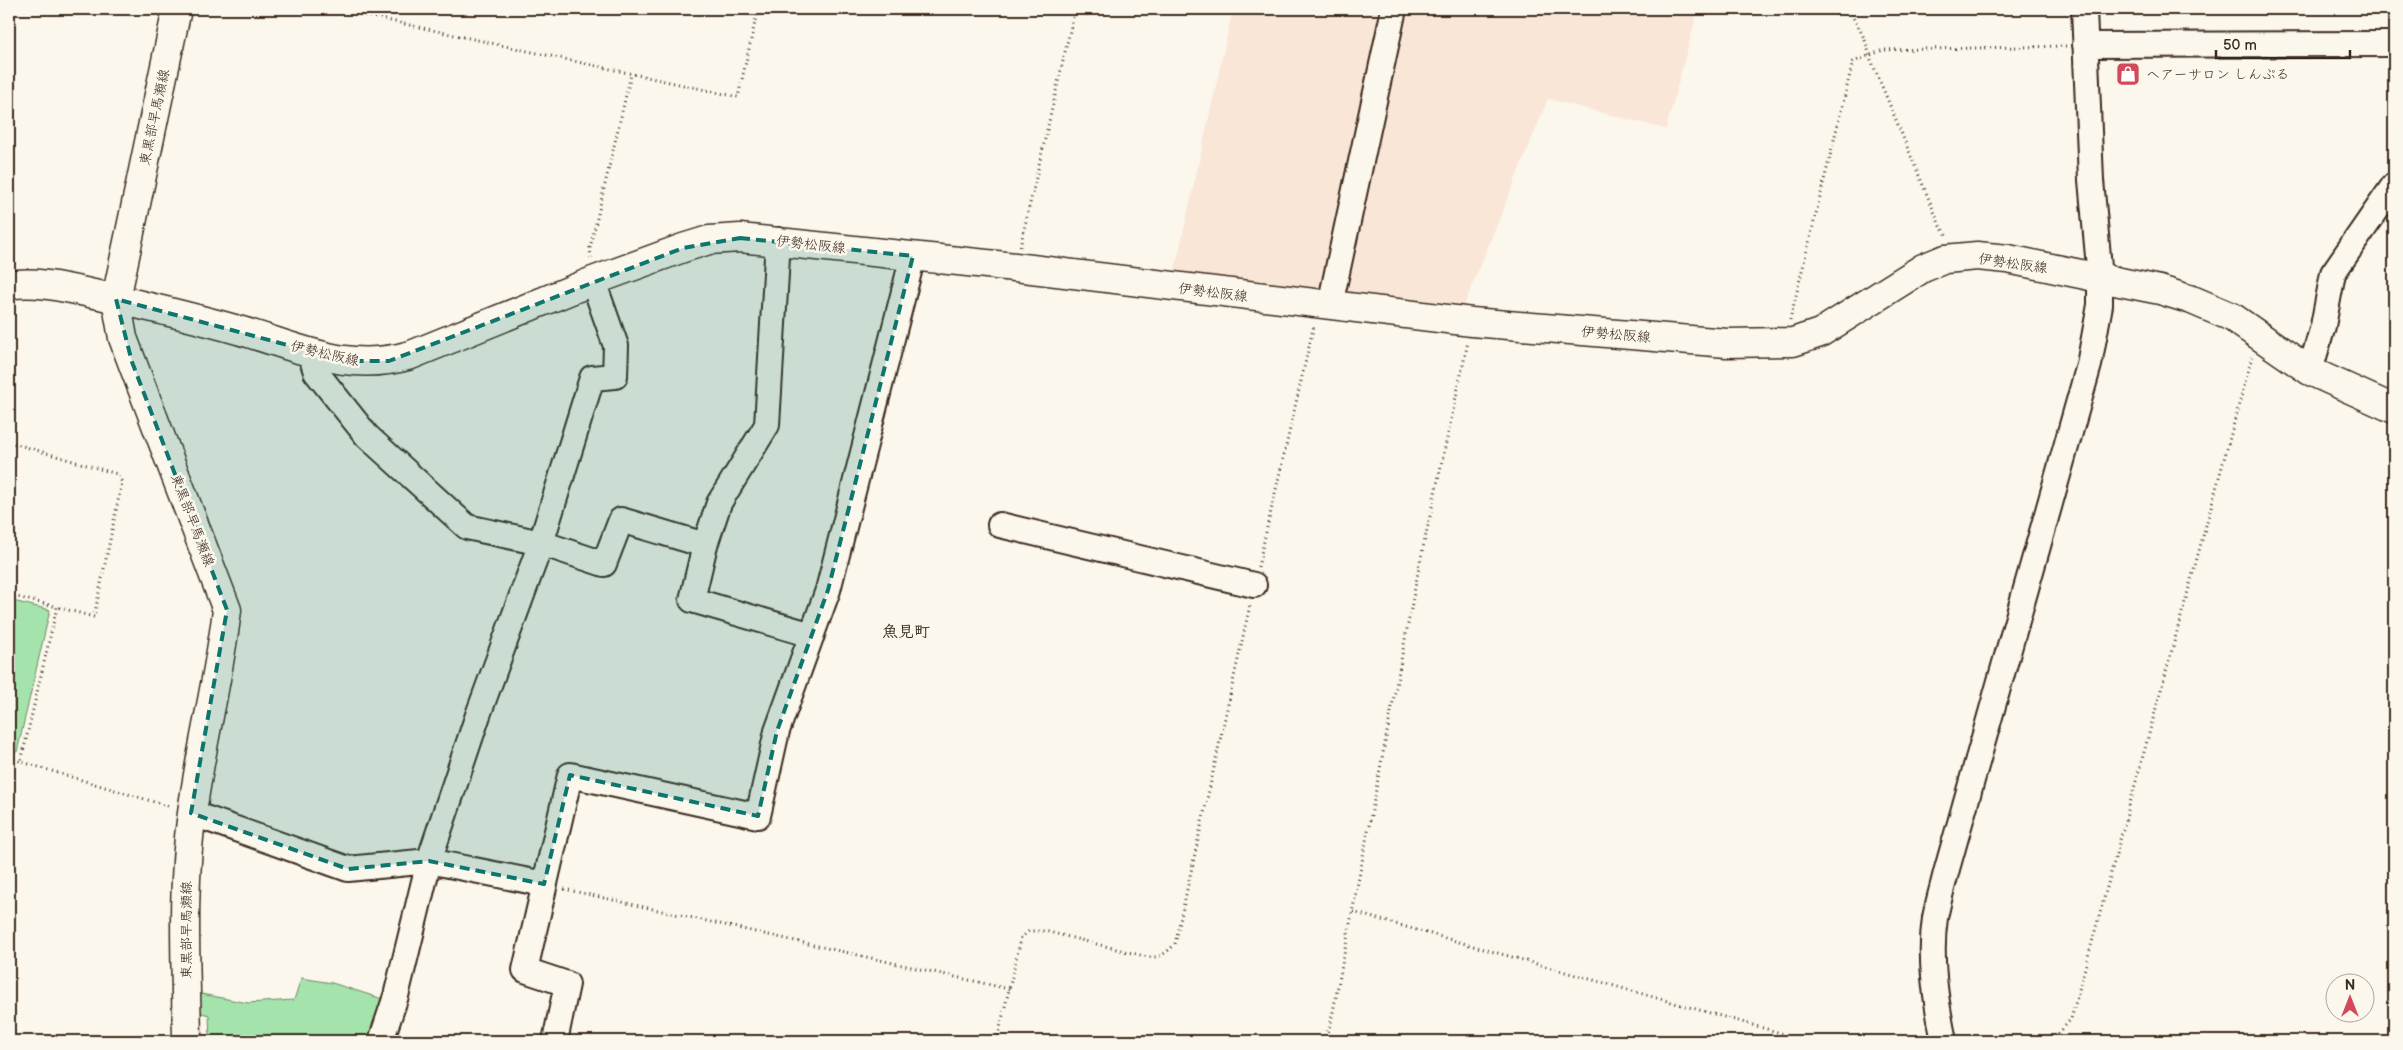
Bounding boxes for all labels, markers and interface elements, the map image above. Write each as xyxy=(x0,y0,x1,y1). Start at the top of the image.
scale bar xyxy=(2216,28,2349,60)
text: 50 m xyxy=(2223,36,2257,55)
shop icon: ヘアーサロン しんぷる xyxy=(2115,61,2141,87)
place label: ヘアーサロン しんぷる xyxy=(2146,66,2290,83)
street label: 東黒部早馬瀬線 xyxy=(136,67,173,167)
street label: 伊勢松阪線 xyxy=(775,232,847,257)
street label: 伊勢松阪線 xyxy=(1977,250,2049,277)
street label: 伊勢松阪線 xyxy=(1177,280,1249,305)
street label: 伊勢松阪線 xyxy=(1580,323,1652,346)
street label: 伊勢松阪線 xyxy=(289,337,361,370)
street label: 東黒部早馬瀬線 xyxy=(167,471,218,569)
district label: 魚見町 xyxy=(882,623,930,642)
street label: 東黒部早馬瀬線 xyxy=(178,881,195,979)
north arrow xyxy=(2326,972,2376,1022)
text: N xyxy=(2345,977,2355,994)

